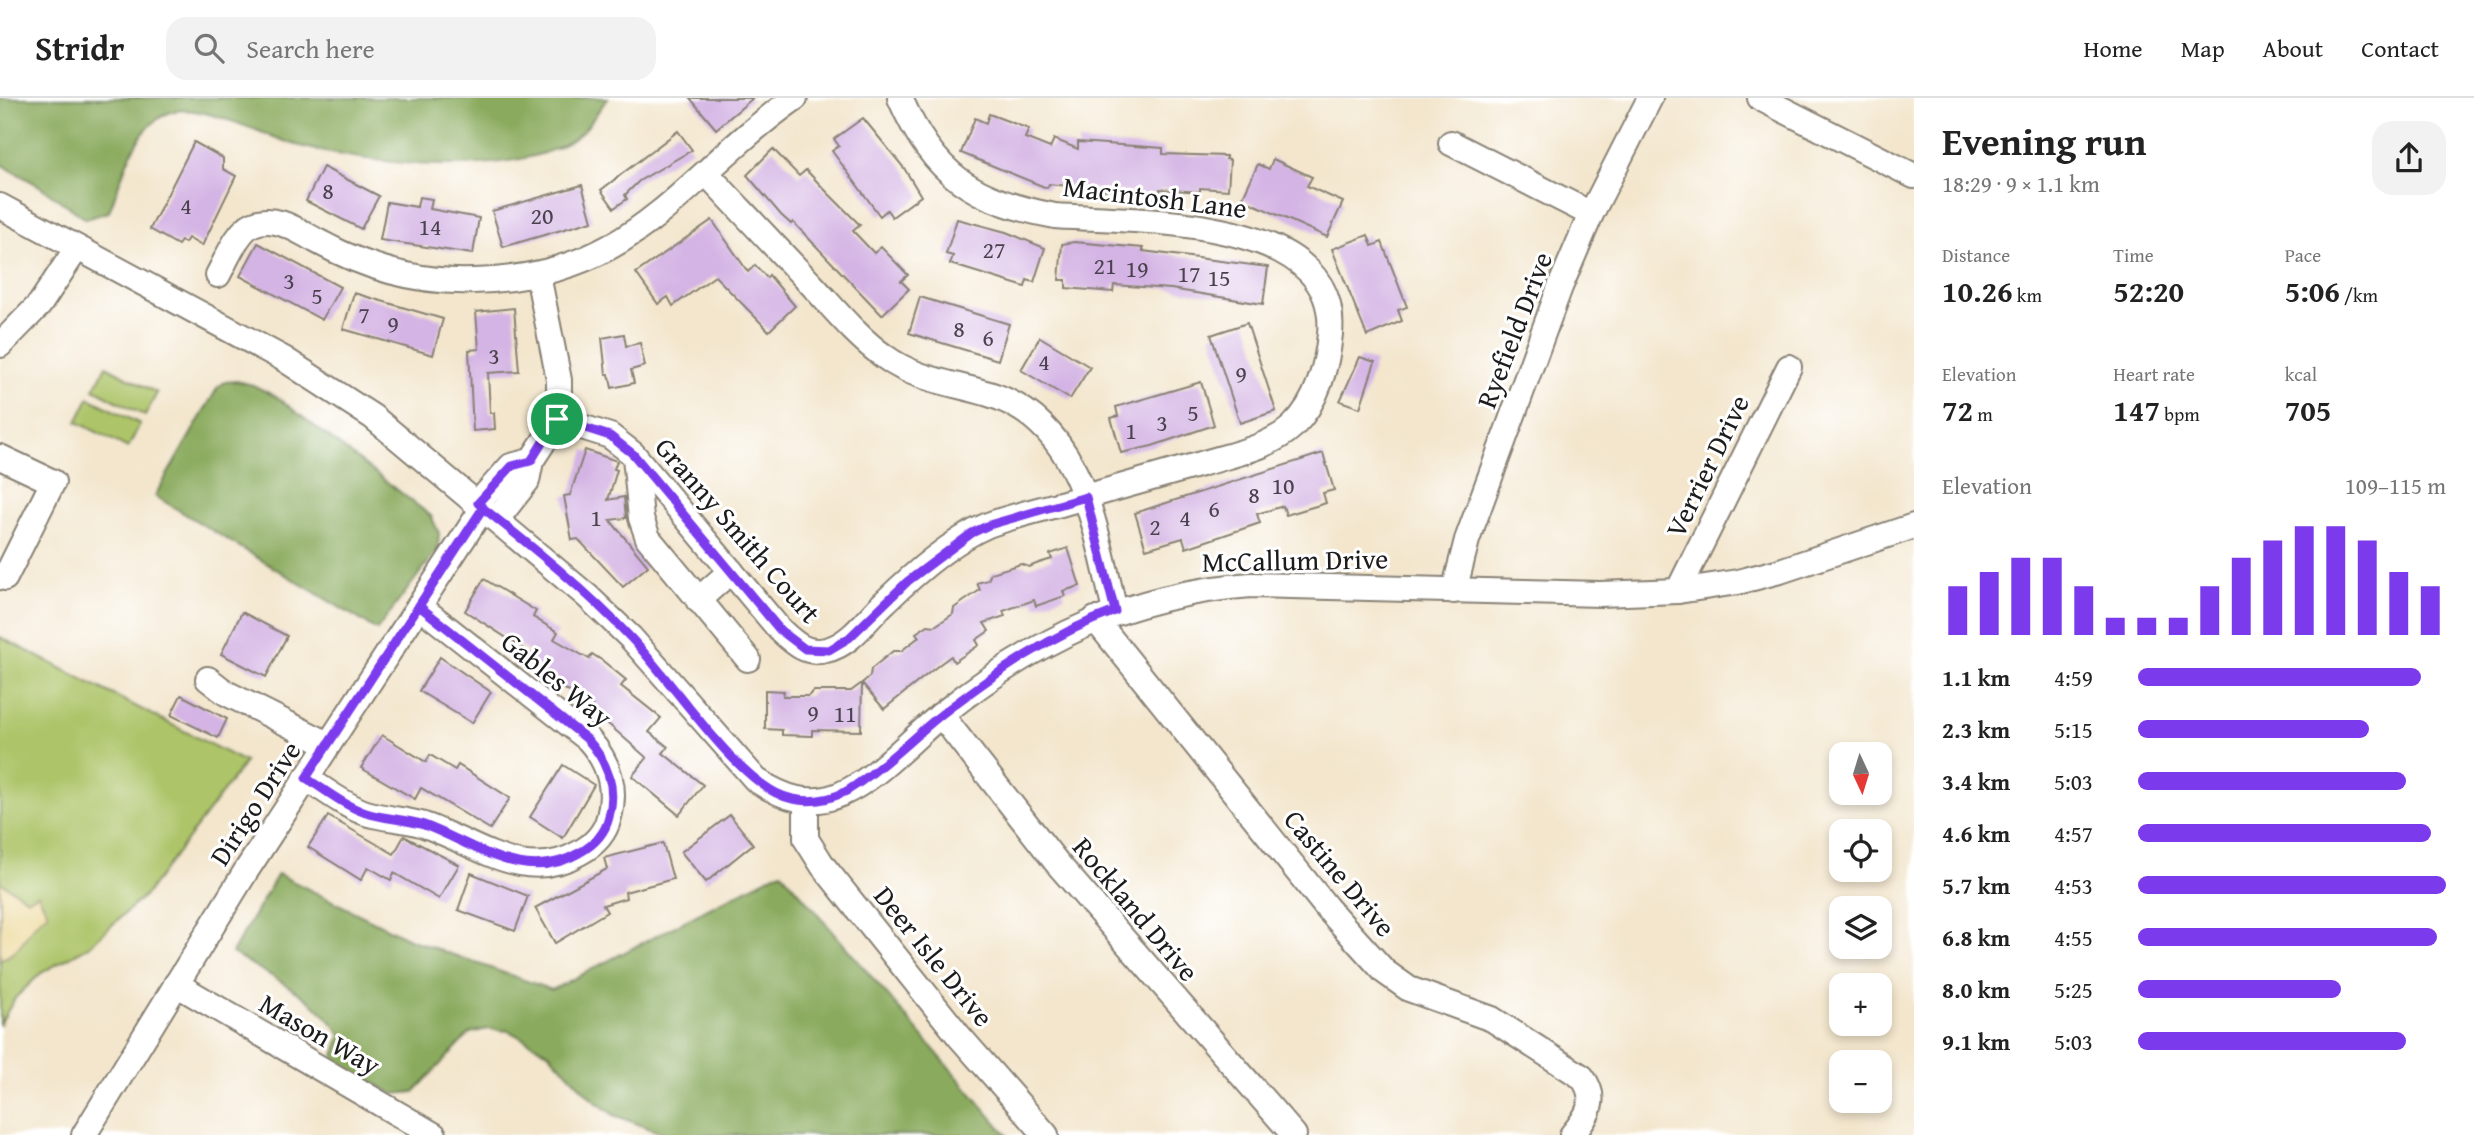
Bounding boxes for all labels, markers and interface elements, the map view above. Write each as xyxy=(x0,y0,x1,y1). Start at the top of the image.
search box xyxy=(166,17,656,80)
text: Stridr xyxy=(35,24,124,72)
icon: search xyxy=(190,29,228,67)
text: Search here xyxy=(246,29,375,68)
text: Home xyxy=(2084,31,2143,66)
text: Map xyxy=(2181,31,2225,66)
text: About xyxy=(2263,31,2323,66)
text: Contact xyxy=(2361,31,2439,66)
text: Evening run xyxy=(1942,113,2146,169)
button: share xyxy=(2372,121,2446,195)
street label: Macintosh Lane xyxy=(1061,165,1249,228)
text: 18:29 · 9 × 1.1 km xyxy=(1942,167,2100,200)
house number: 8 xyxy=(322,173,334,208)
house number: 4 xyxy=(180,188,192,223)
house number: 20 xyxy=(530,198,554,233)
house number: 14 xyxy=(418,209,442,244)
house number: 27 xyxy=(982,232,1006,267)
text: Distance xyxy=(1942,241,2010,269)
text: Time xyxy=(2113,241,2154,269)
text: Pace xyxy=(2285,241,2321,269)
street label: Ryefield Drive xyxy=(1465,246,1562,414)
house number: 21 xyxy=(1093,248,1117,283)
house number: 19 xyxy=(1125,251,1149,286)
house number: 17 xyxy=(1177,256,1201,291)
house number: 15 xyxy=(1207,260,1231,295)
house number: 3 xyxy=(283,263,295,298)
text: 10.26 xyxy=(1942,269,2013,313)
text: 52:20 xyxy=(2113,269,2184,313)
text: 5:06 xyxy=(2285,269,2340,313)
house number: 5 xyxy=(311,278,323,313)
text: km xyxy=(2013,281,2042,309)
text: /km xyxy=(2340,281,2378,309)
house number: 7 xyxy=(358,297,370,332)
house number: 9 xyxy=(387,306,399,341)
house number: 8 xyxy=(953,311,965,346)
house number: 6 xyxy=(982,320,994,355)
house number: 3 xyxy=(488,338,500,373)
house number: 4 xyxy=(1038,344,1050,379)
house number: 9 xyxy=(1235,356,1247,391)
text: Elevation xyxy=(1942,360,2016,388)
text: Heart rate xyxy=(2113,360,2195,388)
text: kcal xyxy=(2285,360,2317,388)
street label: Verrier Drive xyxy=(1654,387,1759,544)
text: 72 xyxy=(1942,388,1973,432)
text: 147 xyxy=(2113,388,2160,432)
text: 705 xyxy=(2285,388,2331,432)
pin xyxy=(527,389,587,449)
house number: 5 xyxy=(1187,395,1199,430)
icon: arrive xyxy=(538,400,576,438)
text: m xyxy=(1973,400,1993,428)
text: bpm xyxy=(2160,400,2200,428)
house number: 3 xyxy=(1156,405,1168,440)
house number: 1 xyxy=(1125,413,1137,448)
street label: Granny Smith Court xyxy=(646,428,831,632)
house number: 10 xyxy=(1271,468,1295,503)
text: Elevation xyxy=(1942,469,2032,502)
text: 109–115 m xyxy=(2345,469,2446,502)
house number: 8 xyxy=(1248,477,1260,512)
house number: 6 xyxy=(1208,491,1220,526)
house number: 1 xyxy=(590,500,602,535)
house number: 4 xyxy=(1179,500,1191,535)
house number: 2 xyxy=(1149,509,1161,544)
street label: McCallum Drive xyxy=(1201,537,1389,582)
street label: Gables Way xyxy=(493,621,622,736)
text: 1.1 km xyxy=(1942,661,2010,694)
text: 4:59 xyxy=(2054,661,2093,694)
house number: 9 xyxy=(807,695,819,730)
house number: 11 xyxy=(833,696,857,731)
text: 2.3 km xyxy=(1942,713,2010,746)
text: 5:15 xyxy=(2054,713,2093,746)
street label: Dirigo Drive xyxy=(199,732,310,873)
north arrow xyxy=(1829,742,1892,805)
map controls xyxy=(1829,742,1892,1113)
text: 3.4 km xyxy=(1942,765,2010,798)
text: 5:03 xyxy=(2054,765,2093,798)
street label: Castine Drive xyxy=(1275,800,1406,945)
text: 4.6 km xyxy=(1942,817,2010,850)
text: 4:57 xyxy=(2054,817,2093,850)
button: locate xyxy=(1829,819,1892,882)
street label: Rockland Drive xyxy=(1064,828,1209,990)
text: 5.7 km xyxy=(1942,869,2010,902)
text: 4:53 xyxy=(2054,869,2093,902)
street label: Deer Isle Drive xyxy=(865,876,1004,1035)
button: layers xyxy=(1829,896,1892,959)
text: 6.8 km xyxy=(1942,921,2010,954)
text: 4:55 xyxy=(2054,921,2093,954)
button: + xyxy=(1829,973,1892,1036)
text: 8.0 km xyxy=(1942,973,2010,1006)
text: 5:25 xyxy=(2054,973,2093,1006)
street label: Mason Way xyxy=(252,982,388,1085)
text: 9.1 km xyxy=(1942,1025,2010,1058)
text: 5:03 xyxy=(2054,1025,2093,1058)
button: − xyxy=(1829,1050,1892,1113)

